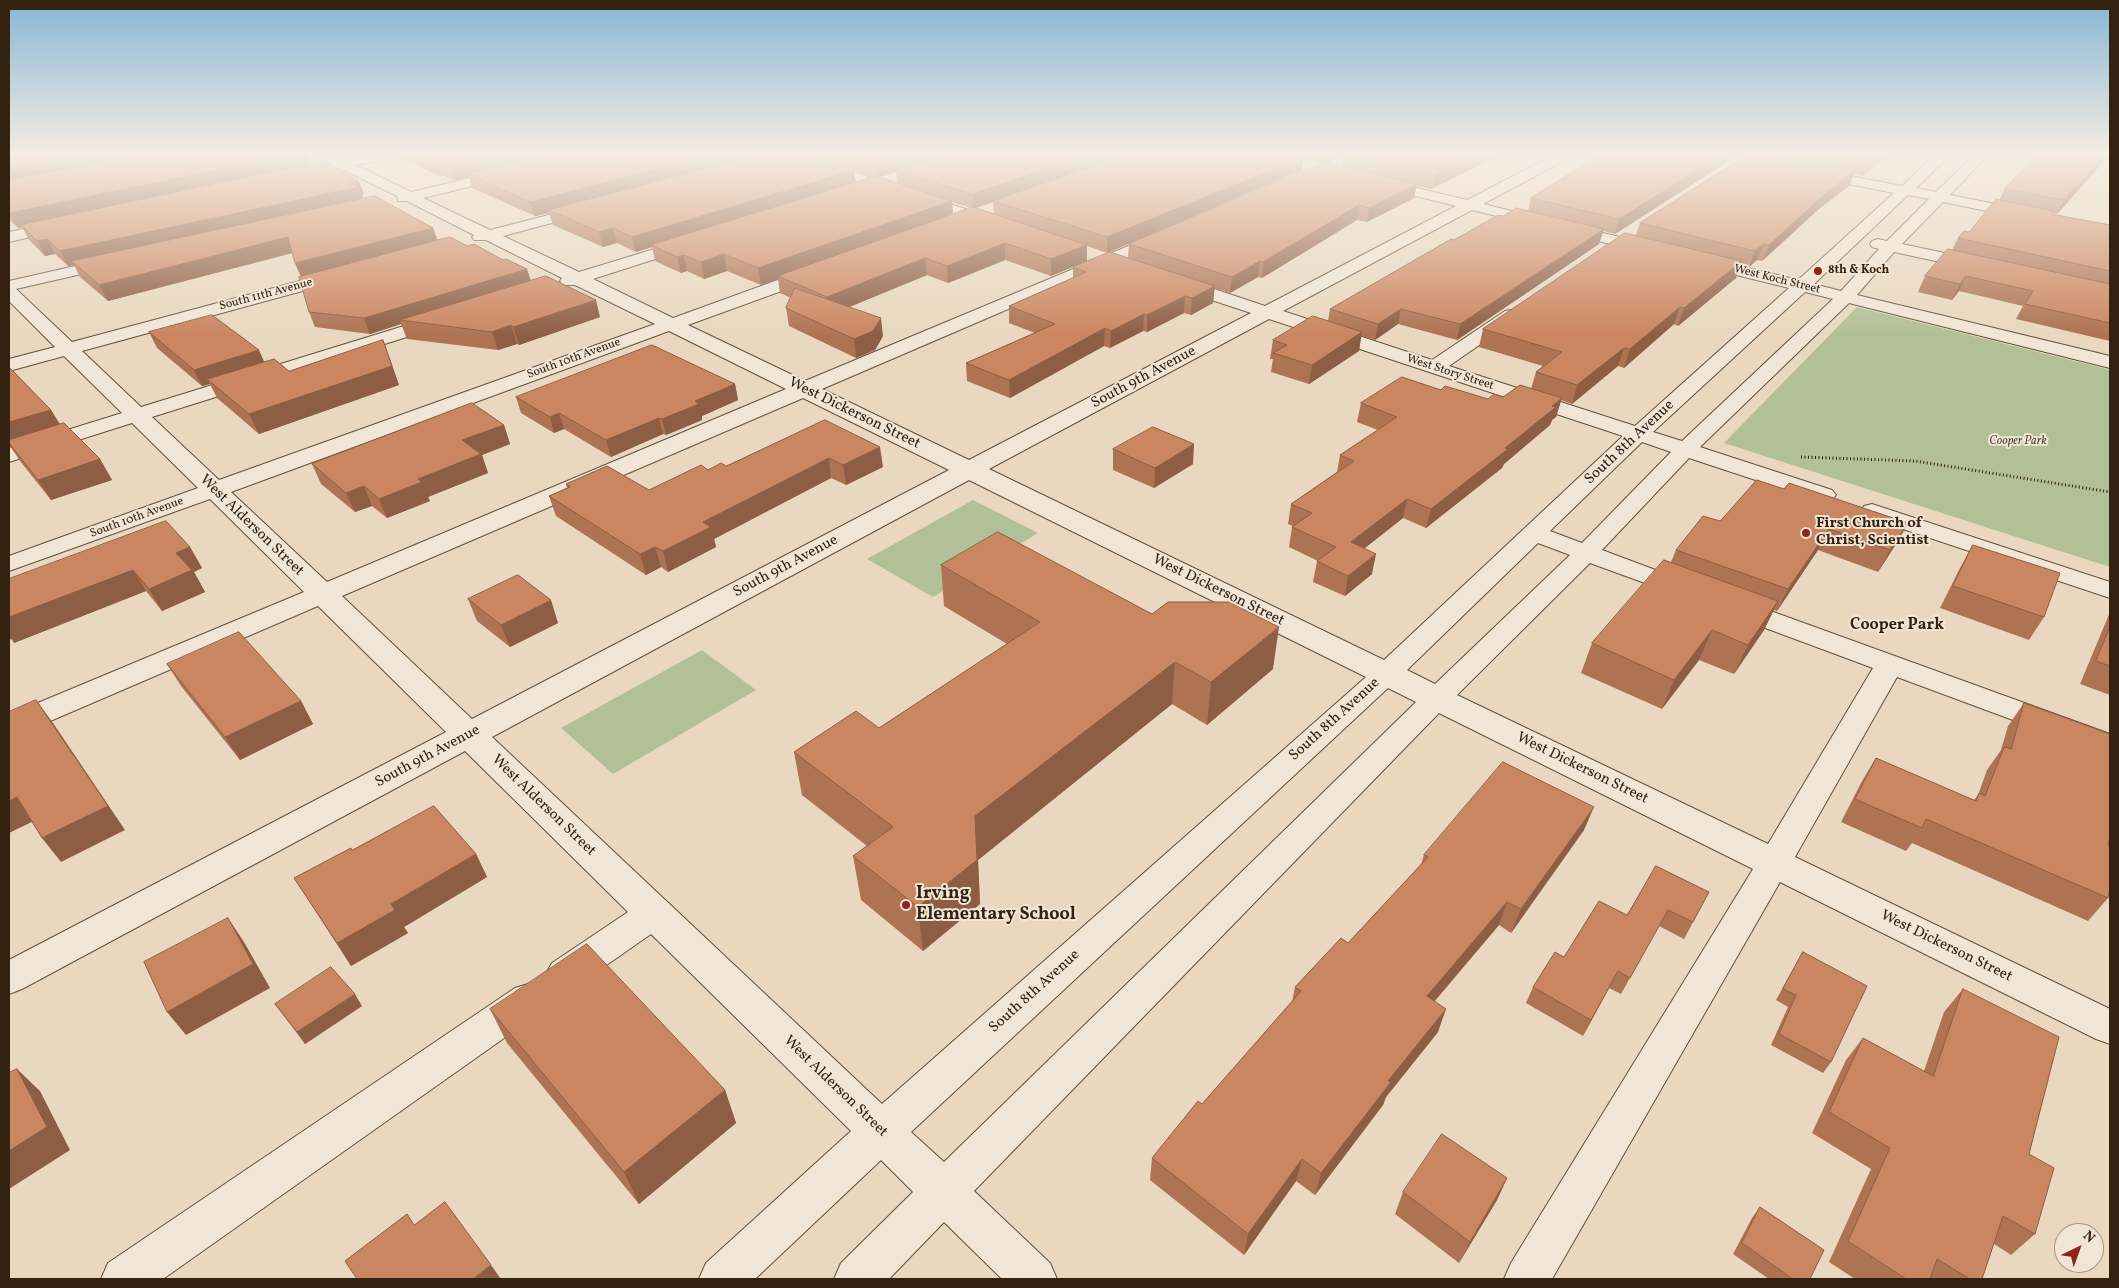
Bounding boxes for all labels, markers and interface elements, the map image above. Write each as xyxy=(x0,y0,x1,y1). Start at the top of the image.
street label: West Koch Street xyxy=(1732,262,1822,298)
place label: 8th & Koch xyxy=(1828,264,1889,278)
marker: 8th & Koch xyxy=(1812,265,1824,277)
street label: South 11th Avenue xyxy=(218,276,314,314)
street label: South 10th Avenue xyxy=(525,335,623,383)
street label: South 9th Avenue xyxy=(1089,343,1199,413)
street label: West Story Street xyxy=(1405,352,1495,394)
street label: West Dickerson Street xyxy=(785,374,923,454)
street label: South 8th Avenue xyxy=(1582,397,1678,489)
park label: Cooper Park xyxy=(1989,435,2047,449)
street label: West Alderson Street xyxy=(195,472,307,580)
street label: South 10th Avenue xyxy=(88,494,186,542)
place label: First Church of Christ, Scientist xyxy=(1816,515,1929,550)
marker: First Church of Christ, Scientist xyxy=(1800,527,1812,539)
street label: South 9th Avenue xyxy=(731,532,841,602)
street label: West Dickerson Street xyxy=(1149,551,1287,631)
district label: Cooper Park xyxy=(1850,616,1944,636)
street label: South 8th Avenue xyxy=(1286,675,1384,765)
street label: South 9th Avenue xyxy=(373,722,483,792)
street label: West Dickerson Street xyxy=(1513,729,1651,809)
street label: West Alderson Street xyxy=(487,752,599,860)
place label: Irving Elementary School xyxy=(916,884,1076,926)
marker: Irving Elementary School xyxy=(900,899,912,911)
street label: West Dickerson Street xyxy=(1877,907,2015,987)
street label: South 8th Avenue xyxy=(986,947,1084,1037)
street label: West Alderson Street xyxy=(779,1033,891,1141)
north arrow xyxy=(2054,1223,2104,1273)
text: N xyxy=(2079,1227,2099,1248)

